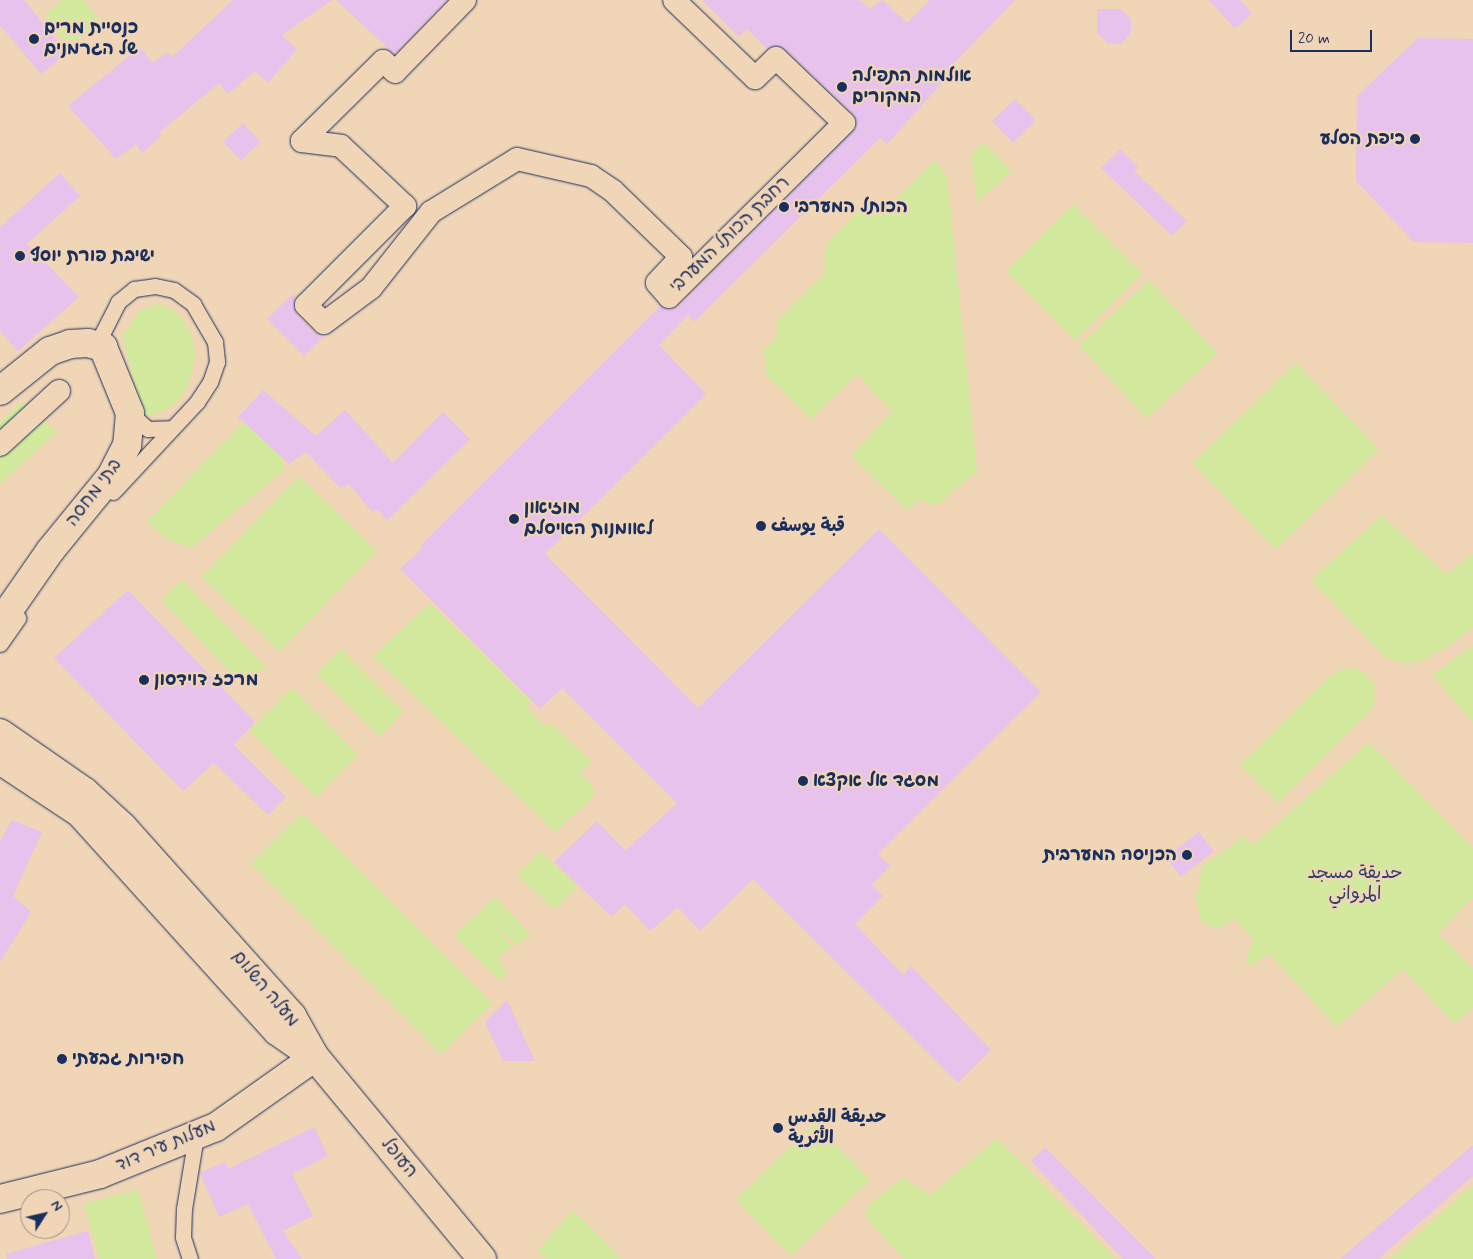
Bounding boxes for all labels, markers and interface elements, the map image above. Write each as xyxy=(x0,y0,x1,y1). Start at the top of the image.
place label: כנסיית מרים של הגרמנים xyxy=(44,18,138,60)
scale bar xyxy=(1293,20,1376,52)
text: 20 m xyxy=(1298,29,1330,49)
marker: כנסיית מרים של הגרמנים xyxy=(28,33,40,45)
place label: אולמות התפילה המקורים xyxy=(852,66,972,108)
marker: אולמות התפילה המקורים xyxy=(836,81,848,93)
place label: כיפת הסלע xyxy=(1320,128,1405,150)
marker: כיפת הסלע xyxy=(1409,133,1421,145)
street label: רחבת הכותל המערבי xyxy=(666,172,794,298)
place label: הכותל המערבי xyxy=(794,196,908,218)
marker: הכותל המערבי xyxy=(778,201,790,213)
place label: ישיבת פורת יוסף xyxy=(30,245,155,267)
marker: ישיבת פורת יוסף xyxy=(14,250,26,262)
street label: בתי מחסה xyxy=(62,455,126,531)
place label: מוזיאון לאומנות האיסלם xyxy=(524,498,653,540)
marker: מוזיאון לאומנות האיסלם xyxy=(508,513,520,525)
place label: قبة يوسف xyxy=(771,515,845,537)
marker: قبة يوسف xyxy=(755,520,767,532)
place label: מרכז דוידסון xyxy=(154,669,258,691)
marker: מרכז דוידסון xyxy=(138,674,150,686)
place label: מסגד אל אקצא xyxy=(813,770,939,792)
marker: מסגד אל אקצא xyxy=(797,775,809,787)
place label: הכניסה המערבית xyxy=(1043,844,1177,866)
marker: הכניסה המערבית xyxy=(1181,849,1193,861)
park label: حديقة مسجد المرواني xyxy=(1307,863,1403,906)
street label: מעלה השלום xyxy=(227,946,303,1032)
place label: חפירות גבעתי xyxy=(72,1048,184,1070)
marker: חפירות גבעתי xyxy=(56,1053,68,1065)
place label: حديقة القدس الأثرية xyxy=(788,1107,886,1150)
street label: מעלות עיר דוד xyxy=(113,1115,219,1177)
marker: حديقة القدس الأثرية xyxy=(772,1122,784,1134)
street label: העופל xyxy=(376,1134,422,1182)
north arrow xyxy=(20,1189,70,1239)
text: N xyxy=(46,1197,67,1215)

